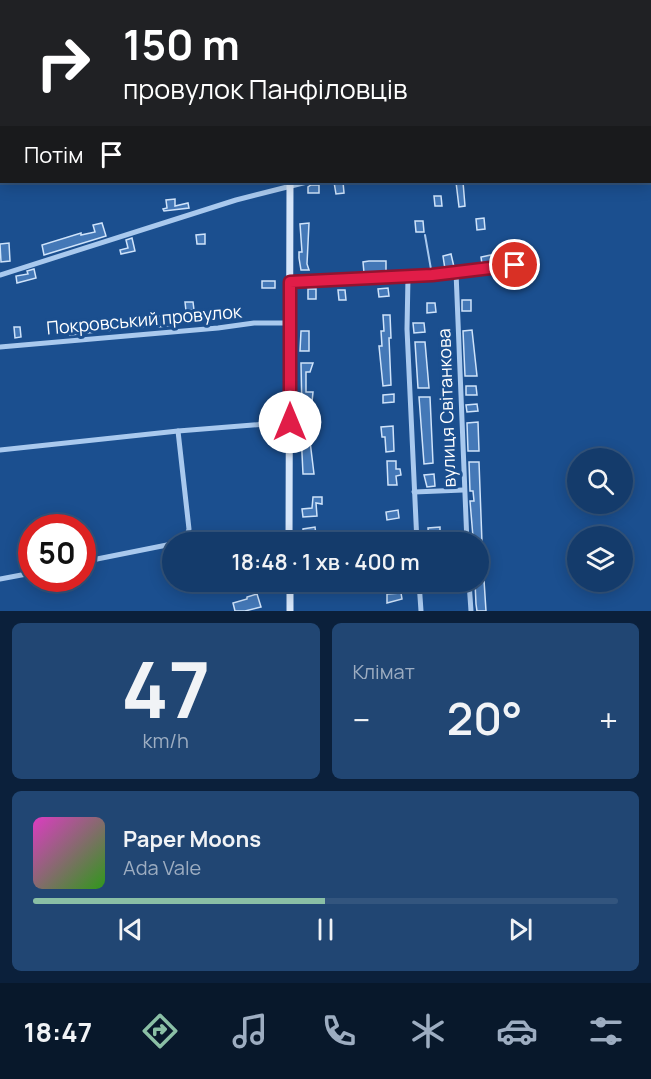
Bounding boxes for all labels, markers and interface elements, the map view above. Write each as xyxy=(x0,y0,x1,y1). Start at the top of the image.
text: 150 m xyxy=(123,15,240,73)
icon: right xyxy=(24,24,102,102)
text: провулок Панфіловців xyxy=(123,70,408,107)
icon: arrive xyxy=(95,138,128,171)
text: Потім xyxy=(24,140,83,170)
pin xyxy=(489,239,540,290)
icon: arrive xyxy=(498,248,531,281)
street label: Покровський провулок xyxy=(45,298,244,339)
street label: вулиця Світанкова xyxy=(431,328,461,488)
position arrow xyxy=(258,390,322,454)
map controls xyxy=(567,448,633,592)
button: search xyxy=(567,448,633,514)
speed limit sign: 50 xyxy=(18,514,96,592)
button: layers xyxy=(567,526,633,592)
text: 18:48 · 1 хв · 400 m xyxy=(231,547,420,577)
text: 47 xyxy=(121,635,210,741)
text: Клімат xyxy=(353,658,415,685)
text: 20° xyxy=(447,687,522,749)
text: − xyxy=(353,697,370,742)
text: + xyxy=(599,697,618,742)
text: km/h xyxy=(142,727,189,754)
text: Paper Moons xyxy=(123,824,261,854)
text: Ada Vale xyxy=(123,854,201,881)
icon: previous xyxy=(114,913,147,946)
icon: pause xyxy=(309,913,342,946)
icon: next xyxy=(504,913,537,946)
icon: directions xyxy=(139,1010,181,1052)
icon: music xyxy=(229,1010,271,1052)
icon: phone xyxy=(318,1010,360,1052)
icon: climate xyxy=(407,1010,449,1052)
icon: car xyxy=(496,1010,538,1052)
icon: filters xyxy=(585,1010,627,1052)
text: 18:47 xyxy=(24,1013,92,1050)

